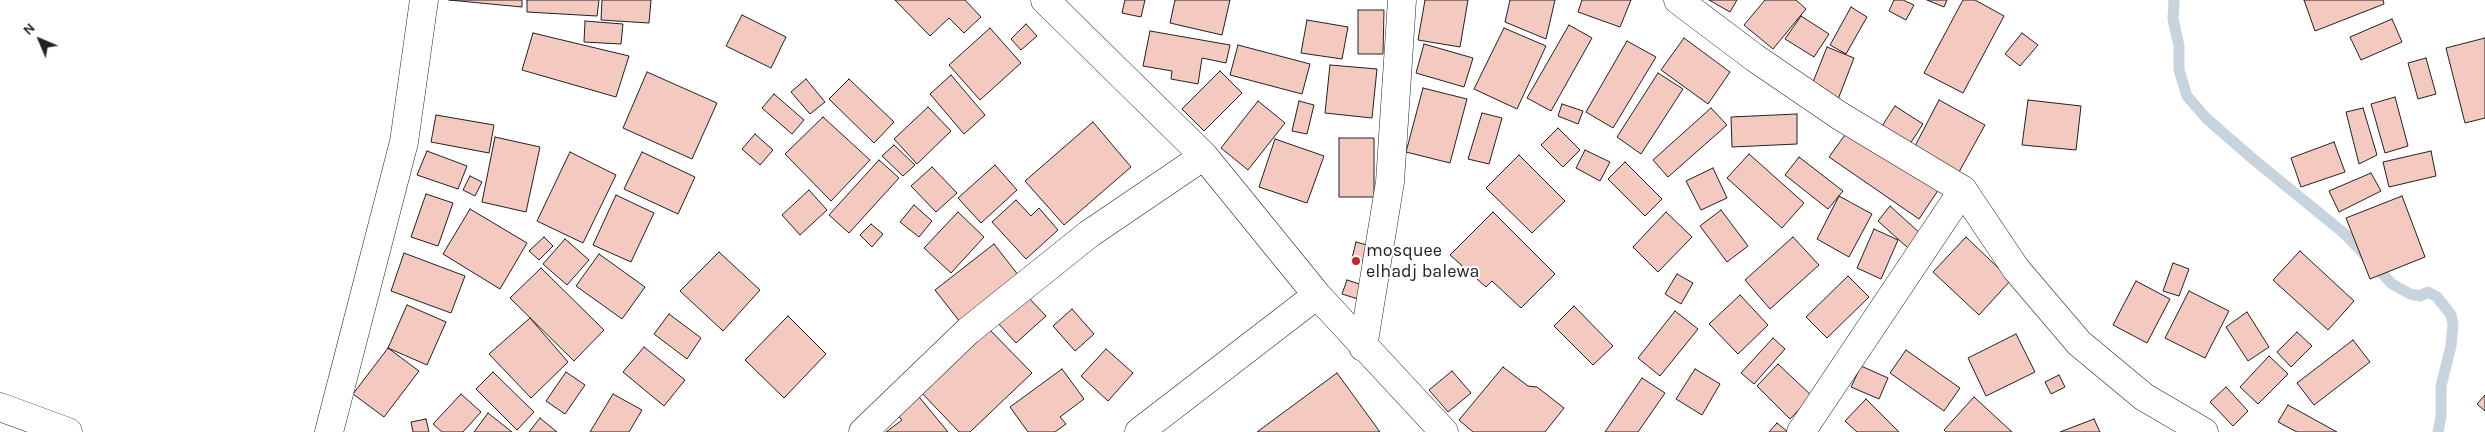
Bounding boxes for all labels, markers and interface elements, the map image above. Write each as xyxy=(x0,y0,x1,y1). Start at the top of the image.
north arrow xyxy=(15,15,65,65)
text: N xyxy=(19,19,39,39)
place label: mosquee elhadj balewa xyxy=(1366,240,1479,282)
marker: mosquee elhadj balewa xyxy=(1350,255,1362,267)

